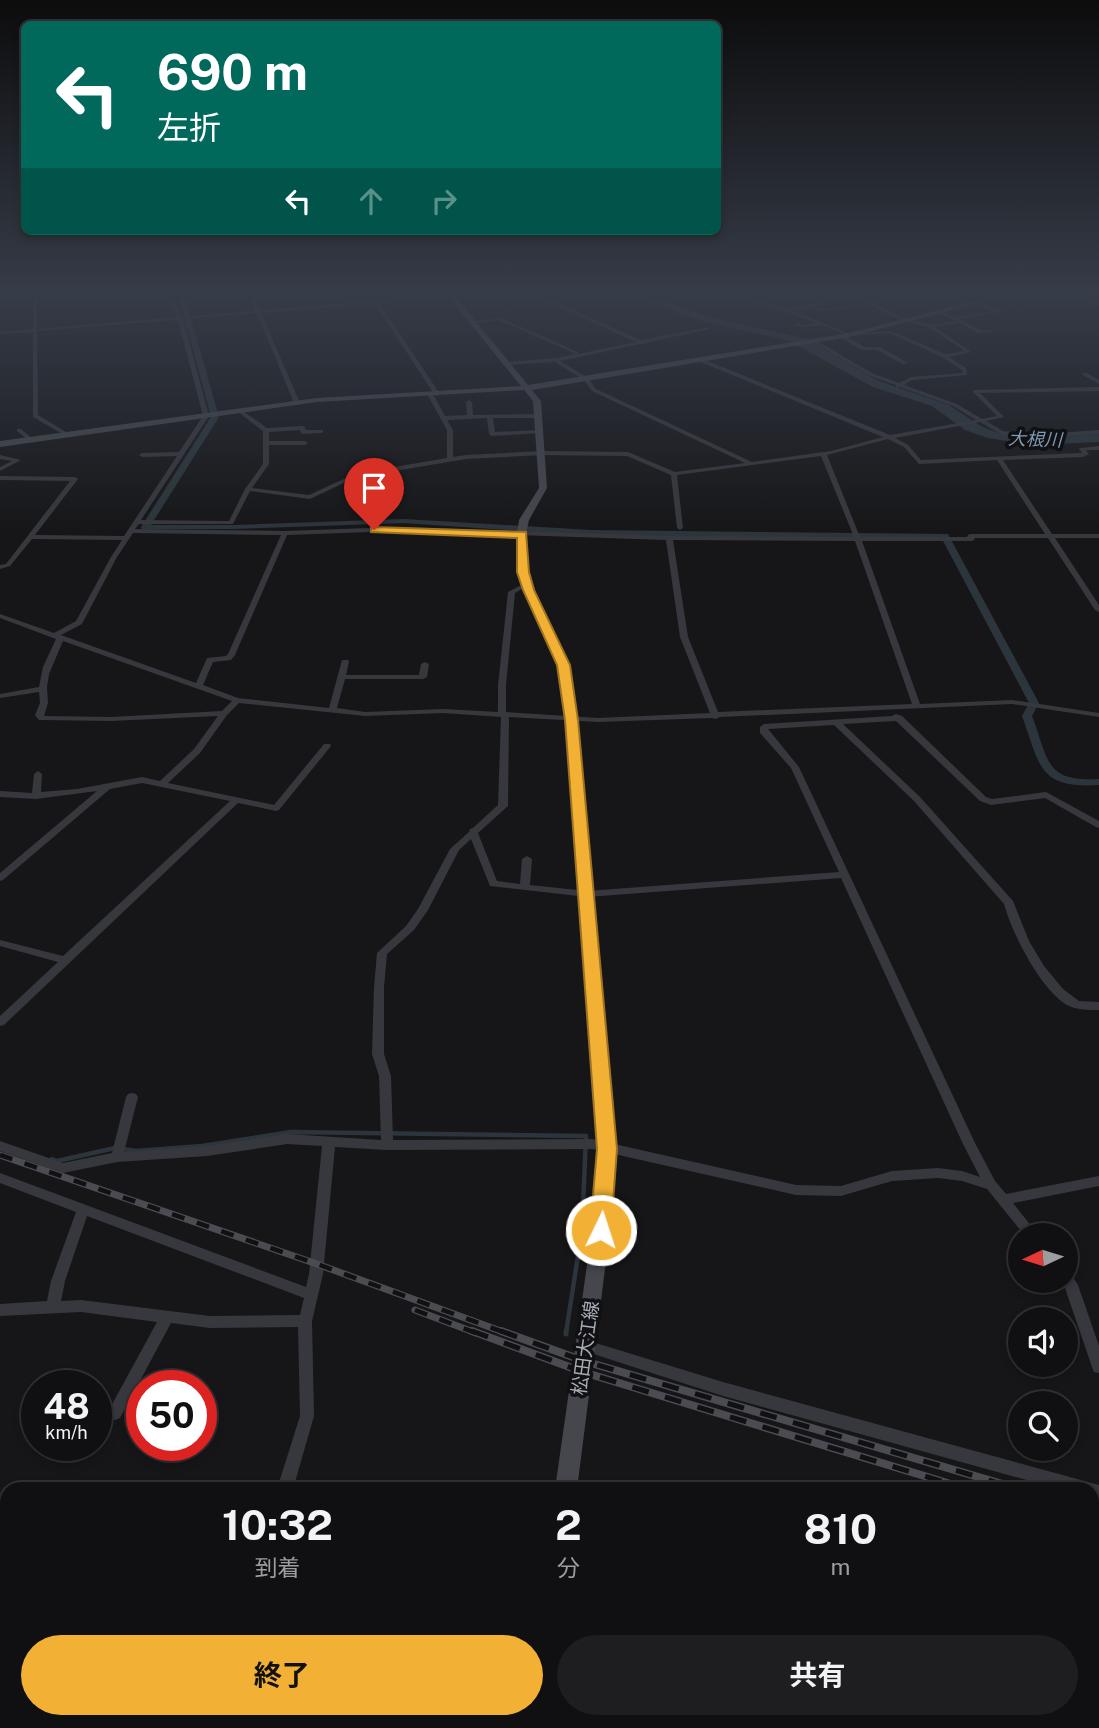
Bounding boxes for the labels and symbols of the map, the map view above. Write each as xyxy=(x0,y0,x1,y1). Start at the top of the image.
water label: 大根川 xyxy=(1008,428,1064,451)
pin xyxy=(344,458,404,530)
position arrow xyxy=(564,1193,638,1267)
north arrow xyxy=(1008,1223,1078,1293)
street label: 松田大江線 xyxy=(567,1299,603,1397)
speed limit sign: 50 xyxy=(126,1370,217,1461)

